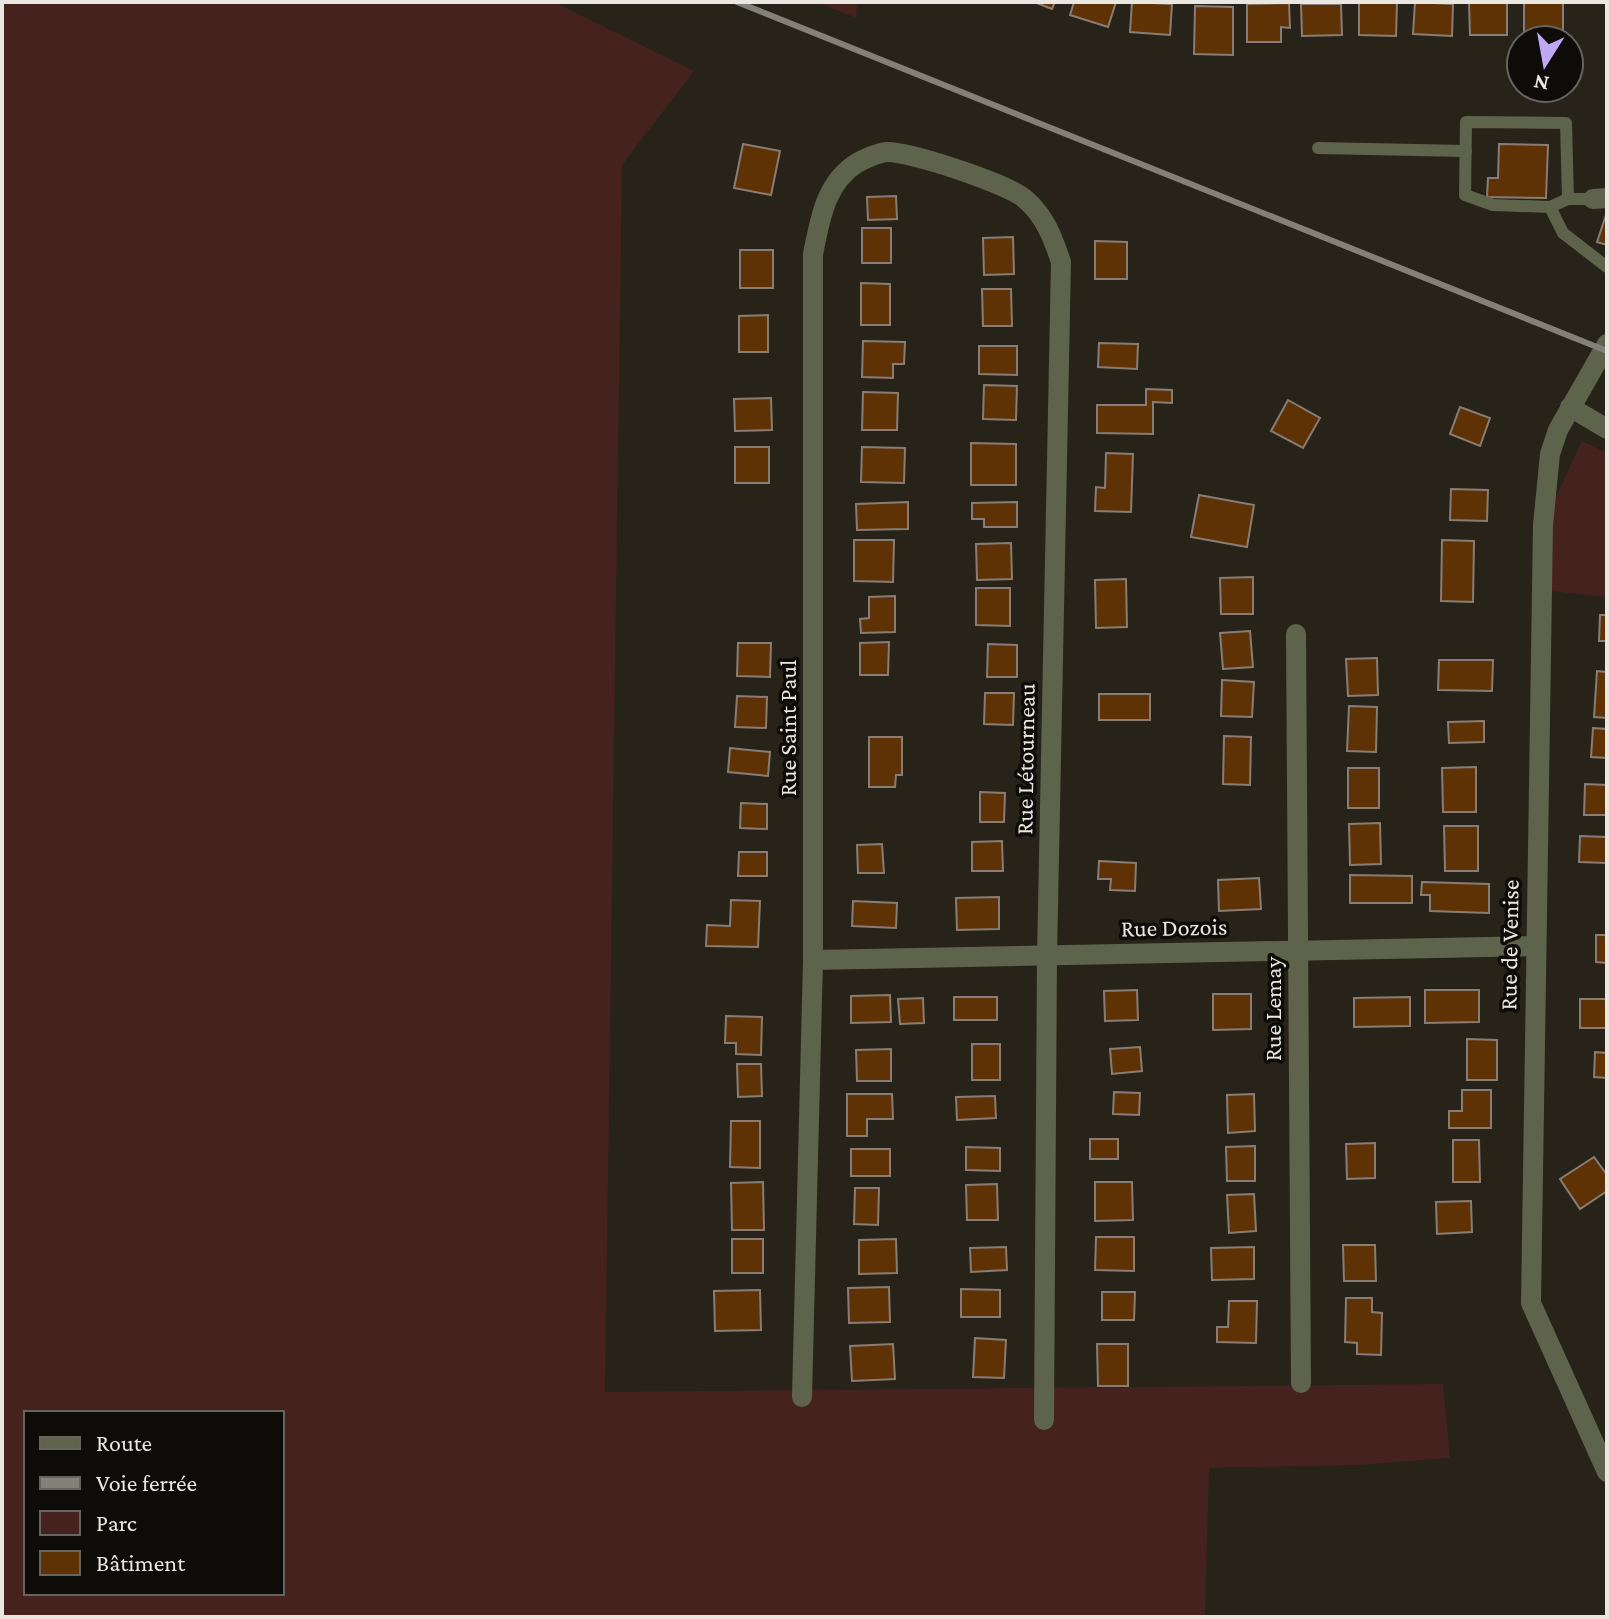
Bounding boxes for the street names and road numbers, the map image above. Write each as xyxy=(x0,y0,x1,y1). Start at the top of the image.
street label: Rue Saint Paul xyxy=(774,660,801,796)
street label: Rue Létourneau xyxy=(1010,683,1040,835)
street label: Rue de Venise xyxy=(1494,879,1524,1011)
street label: Rue Dozois xyxy=(1121,913,1227,941)
street label: Rue Lemay xyxy=(1259,956,1286,1061)

